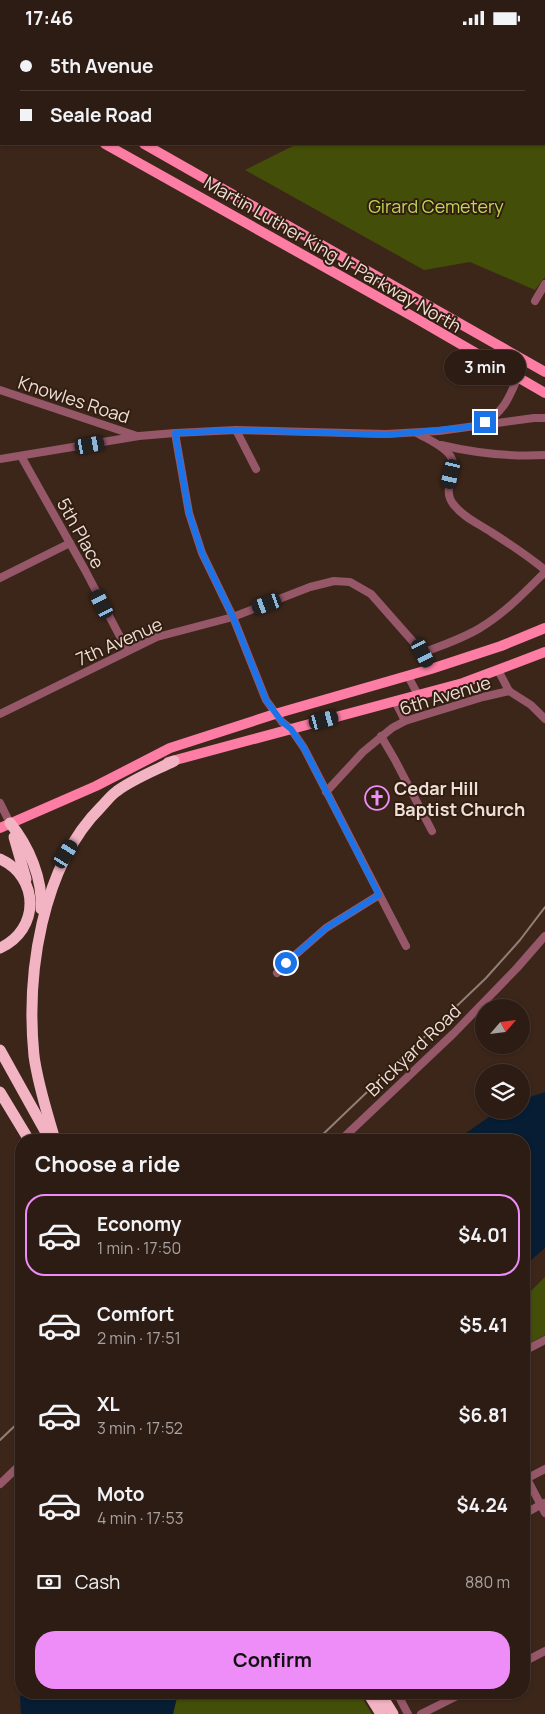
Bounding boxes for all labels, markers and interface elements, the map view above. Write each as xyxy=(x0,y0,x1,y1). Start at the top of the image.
text: 17:46 xyxy=(25,5,73,31)
text: 5th Avenue xyxy=(50,53,154,79)
text: Seale Road xyxy=(50,102,152,128)
street label: Martin Luther King Jr Parkway North xyxy=(200,170,466,338)
park label: Girard Cemetery xyxy=(368,194,504,218)
callout: 3 min xyxy=(444,349,526,385)
text: 3 min xyxy=(464,356,506,378)
street label: Knowles Road xyxy=(15,370,133,428)
route end xyxy=(474,411,496,433)
car xyxy=(73,435,106,455)
car xyxy=(440,458,461,490)
street label: 5th Place xyxy=(52,493,110,573)
car xyxy=(88,587,115,621)
car xyxy=(250,592,283,616)
street label: 7th Avenue xyxy=(72,611,166,671)
car xyxy=(409,636,436,670)
street label: 6th Avenue xyxy=(396,670,494,720)
car xyxy=(307,709,340,731)
place label: Cedar Hill Baptist Church xyxy=(394,776,525,821)
church icon: Cedar Hill Baptist Church xyxy=(364,785,390,811)
car xyxy=(51,837,80,871)
route start xyxy=(275,952,297,974)
street label: Brickyard Road xyxy=(360,999,466,1101)
north arrow xyxy=(475,999,530,1054)
map controls xyxy=(475,999,530,1119)
button: layers xyxy=(475,1064,530,1119)
text: Choose a ride xyxy=(35,1149,180,1179)
text: Economy xyxy=(97,1211,181,1237)
icon: car xyxy=(37,1213,82,1258)
text: $4.01 xyxy=(458,1222,508,1248)
text: 1 min · 17:50 xyxy=(97,1237,181,1259)
text: Comfort xyxy=(97,1301,174,1327)
icon: car xyxy=(37,1303,82,1348)
text: $5.41 xyxy=(459,1312,508,1338)
text: 2 min · 17:51 xyxy=(97,1327,181,1349)
text: XL xyxy=(97,1391,120,1417)
icon: car xyxy=(37,1393,82,1438)
text: $6.81 xyxy=(459,1402,508,1428)
text: 3 min · 17:52 xyxy=(97,1417,183,1439)
text: Moto xyxy=(97,1481,144,1507)
icon: car xyxy=(37,1483,82,1528)
text: $4.24 xyxy=(457,1492,508,1518)
text: 4 min · 17:53 xyxy=(97,1507,184,1529)
icon: cash xyxy=(35,1568,63,1596)
text: Cash xyxy=(75,1569,120,1595)
text: 880 m xyxy=(465,1571,510,1593)
button: Confirm xyxy=(35,1631,510,1689)

